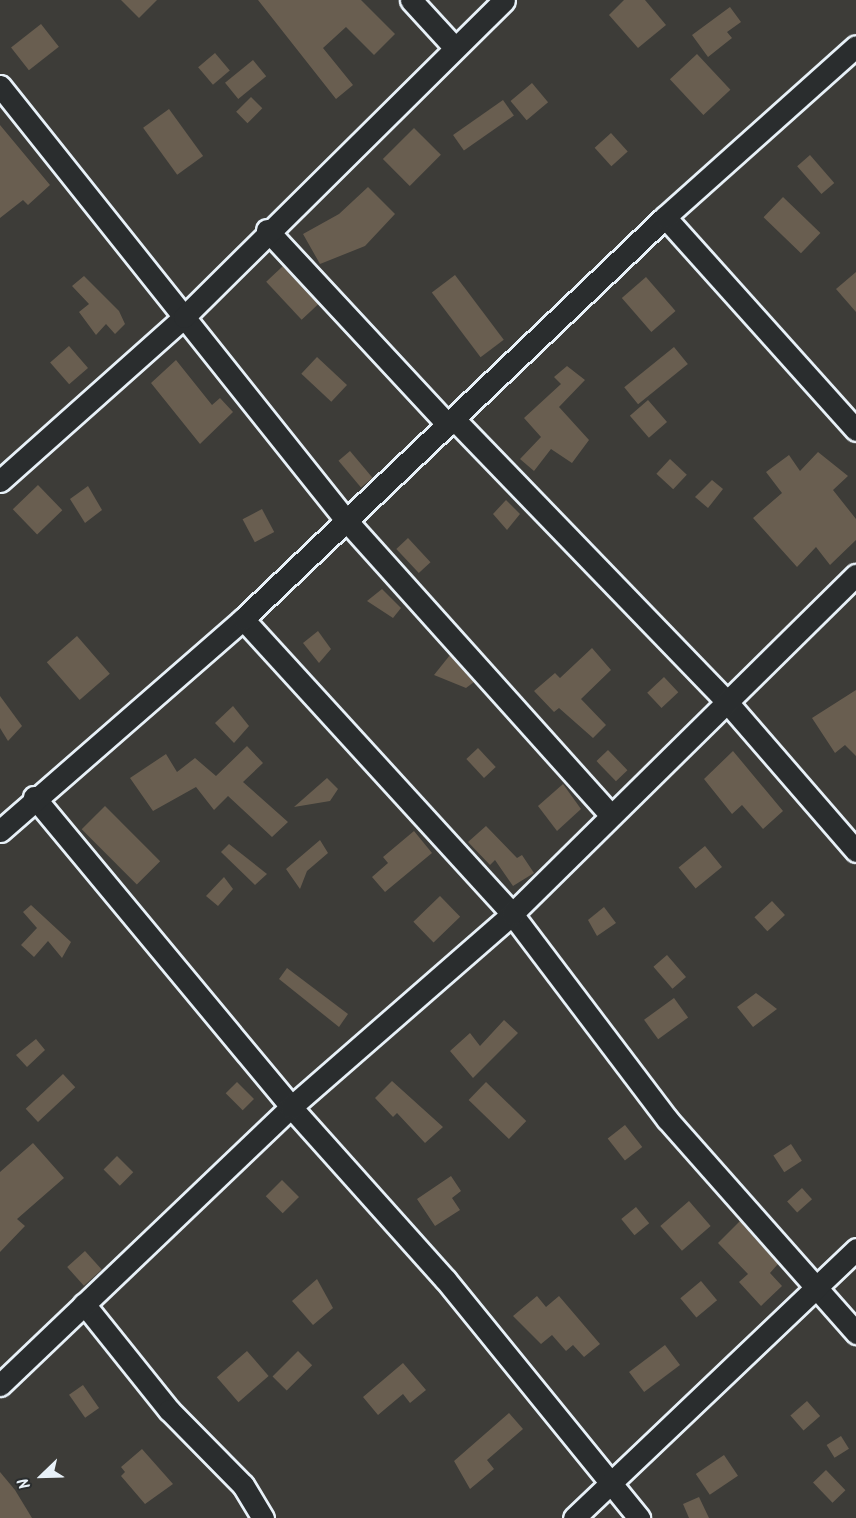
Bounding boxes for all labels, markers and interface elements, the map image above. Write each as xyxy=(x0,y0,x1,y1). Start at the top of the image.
north arrow xyxy=(12,1446,72,1506)
text: N xyxy=(11,1474,38,1493)

